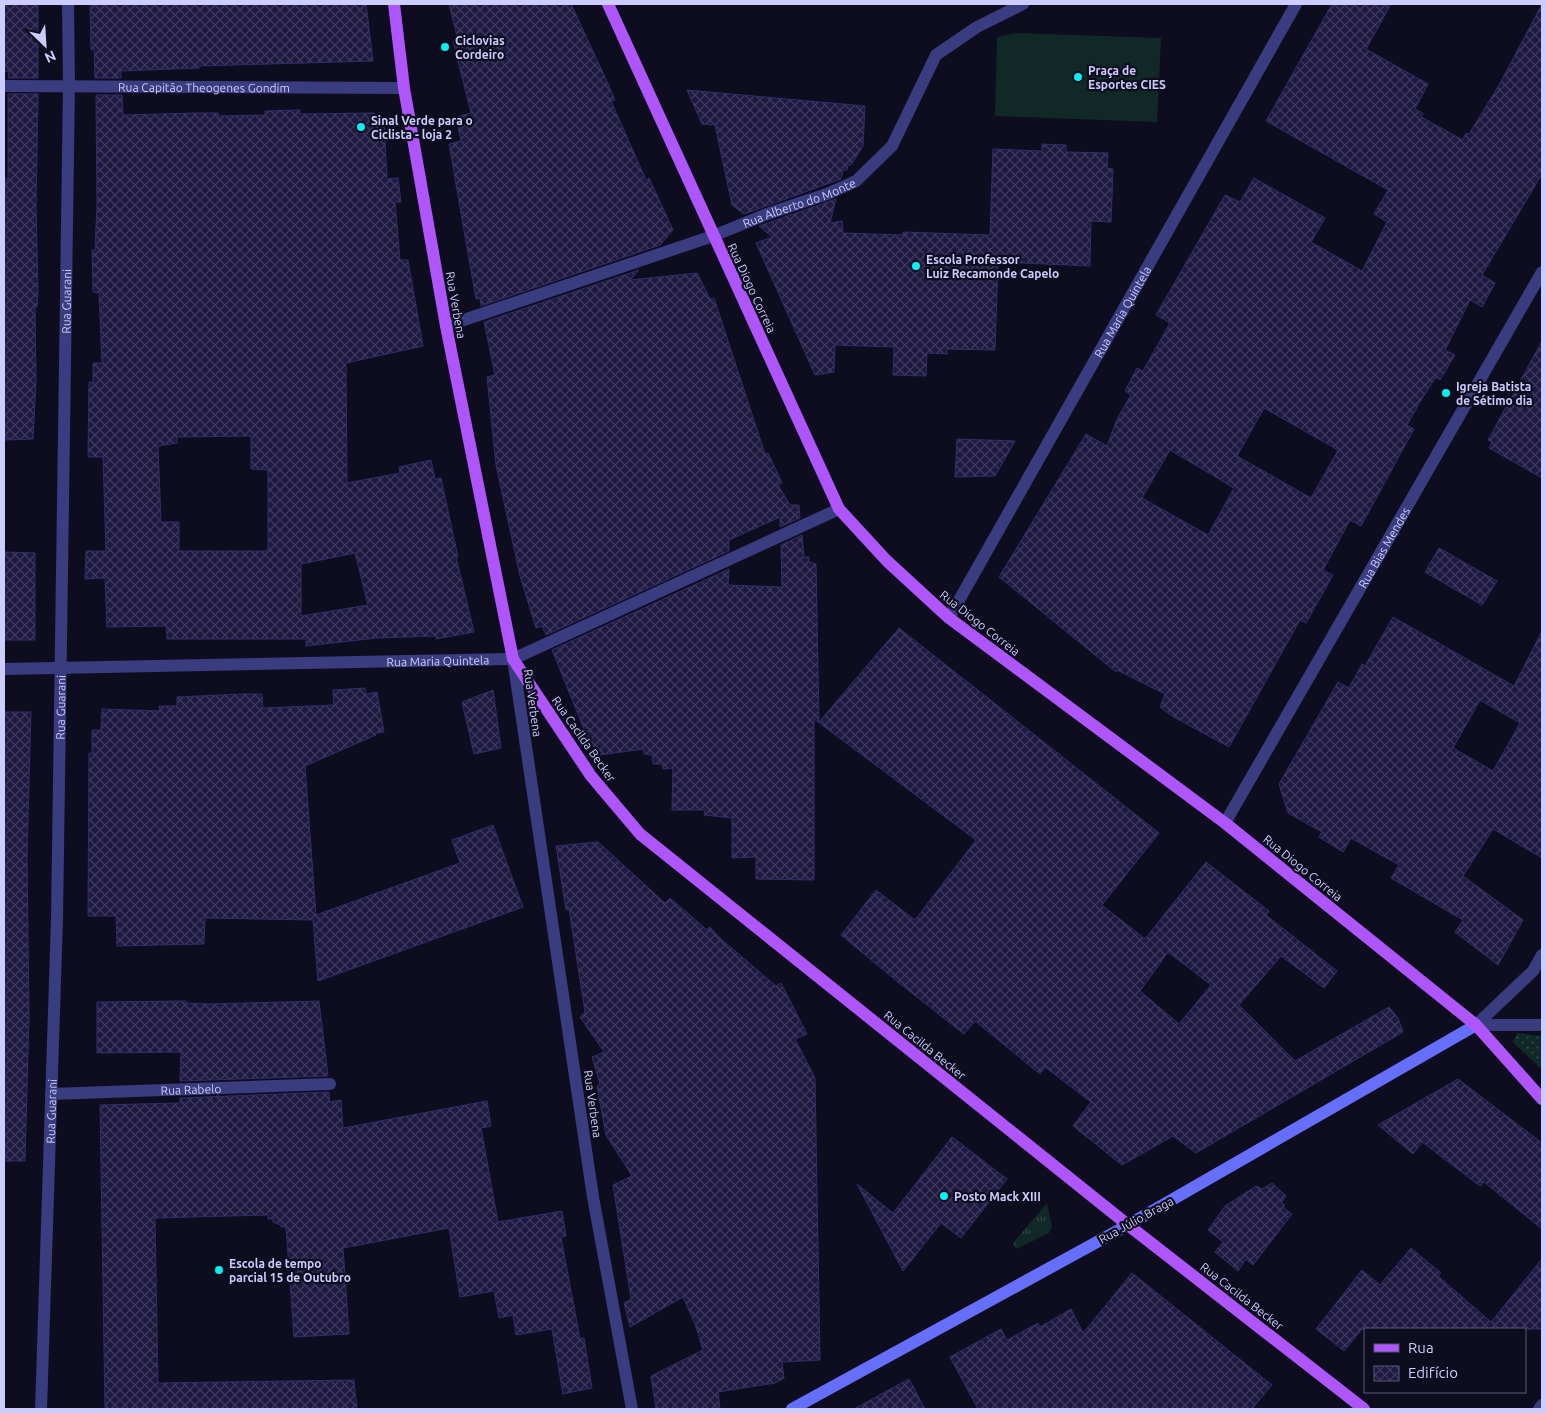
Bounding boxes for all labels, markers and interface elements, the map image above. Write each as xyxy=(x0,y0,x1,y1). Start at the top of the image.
north arrow xyxy=(20,20,70,70)
place label: Ciclovias Cordeiro xyxy=(455,34,505,61)
marker: Ciclovias Cordeiro xyxy=(439,41,451,53)
text: N xyxy=(42,47,59,66)
place label: Praça de Esportes CIES xyxy=(1088,64,1166,91)
marker: Praça de Esportes CIES xyxy=(1072,71,1084,83)
street label: Rua Capitão Theogenes Gondim xyxy=(118,80,290,94)
place label: Sinal Verde para o Ciclista - loja 2 xyxy=(371,114,473,141)
marker: Sinal Verde para o Ciclista - loja 2 xyxy=(355,121,367,133)
street label: Rua Alberto do Monte xyxy=(741,176,857,230)
street label: Rua Diogo Correia xyxy=(726,241,778,335)
place label: Escola Professor Luiz Recamonde Capelo xyxy=(926,253,1059,280)
marker: Escola Professor Luiz Recamonde Capelo xyxy=(910,260,922,272)
street label: Rua Maria Quintela xyxy=(1091,264,1153,360)
street label: Rua Guarani xyxy=(59,269,73,334)
street label: Rua Verbena xyxy=(444,270,468,340)
place label: Igreja Batista de Sétimo dia xyxy=(1456,380,1533,407)
marker: Igreja Batista de Sétimo dia xyxy=(1440,387,1452,399)
street label: Rua Bias Mendes xyxy=(1355,505,1412,590)
street label: Rua Diogo Correia xyxy=(938,588,1022,658)
street label: Rua Maria Quintela xyxy=(386,653,489,668)
street label: Rua Verbena xyxy=(522,668,544,738)
street label: Rua Guarani xyxy=(53,675,67,740)
street label: Rua Cacilda Becker xyxy=(550,694,619,785)
street label: Rua Diogo Correia xyxy=(1261,832,1345,904)
street label: Rua Cacilda Becker xyxy=(882,1008,969,1082)
street label: Rua Verbena xyxy=(582,1069,604,1139)
street label: Rua Guarani xyxy=(43,1079,58,1144)
street label: Rua Rabelo xyxy=(160,1081,221,1097)
marker: Posto Mack XIII xyxy=(938,1190,950,1202)
place label: Posto Mack XIII xyxy=(954,1190,1041,1203)
street label: Rua Júlio Braga xyxy=(1096,1194,1176,1246)
place label: Escola de tempo parcial 15 de Outubro xyxy=(229,1257,351,1284)
street label: Rua Cacilda Becker xyxy=(1198,1260,1286,1333)
marker: Escola de tempo parcial 15 de Outubro xyxy=(213,1264,225,1276)
legend xyxy=(1364,1328,1526,1393)
text: Rua xyxy=(1408,1339,1434,1356)
text: Edifício xyxy=(1408,1364,1458,1381)

